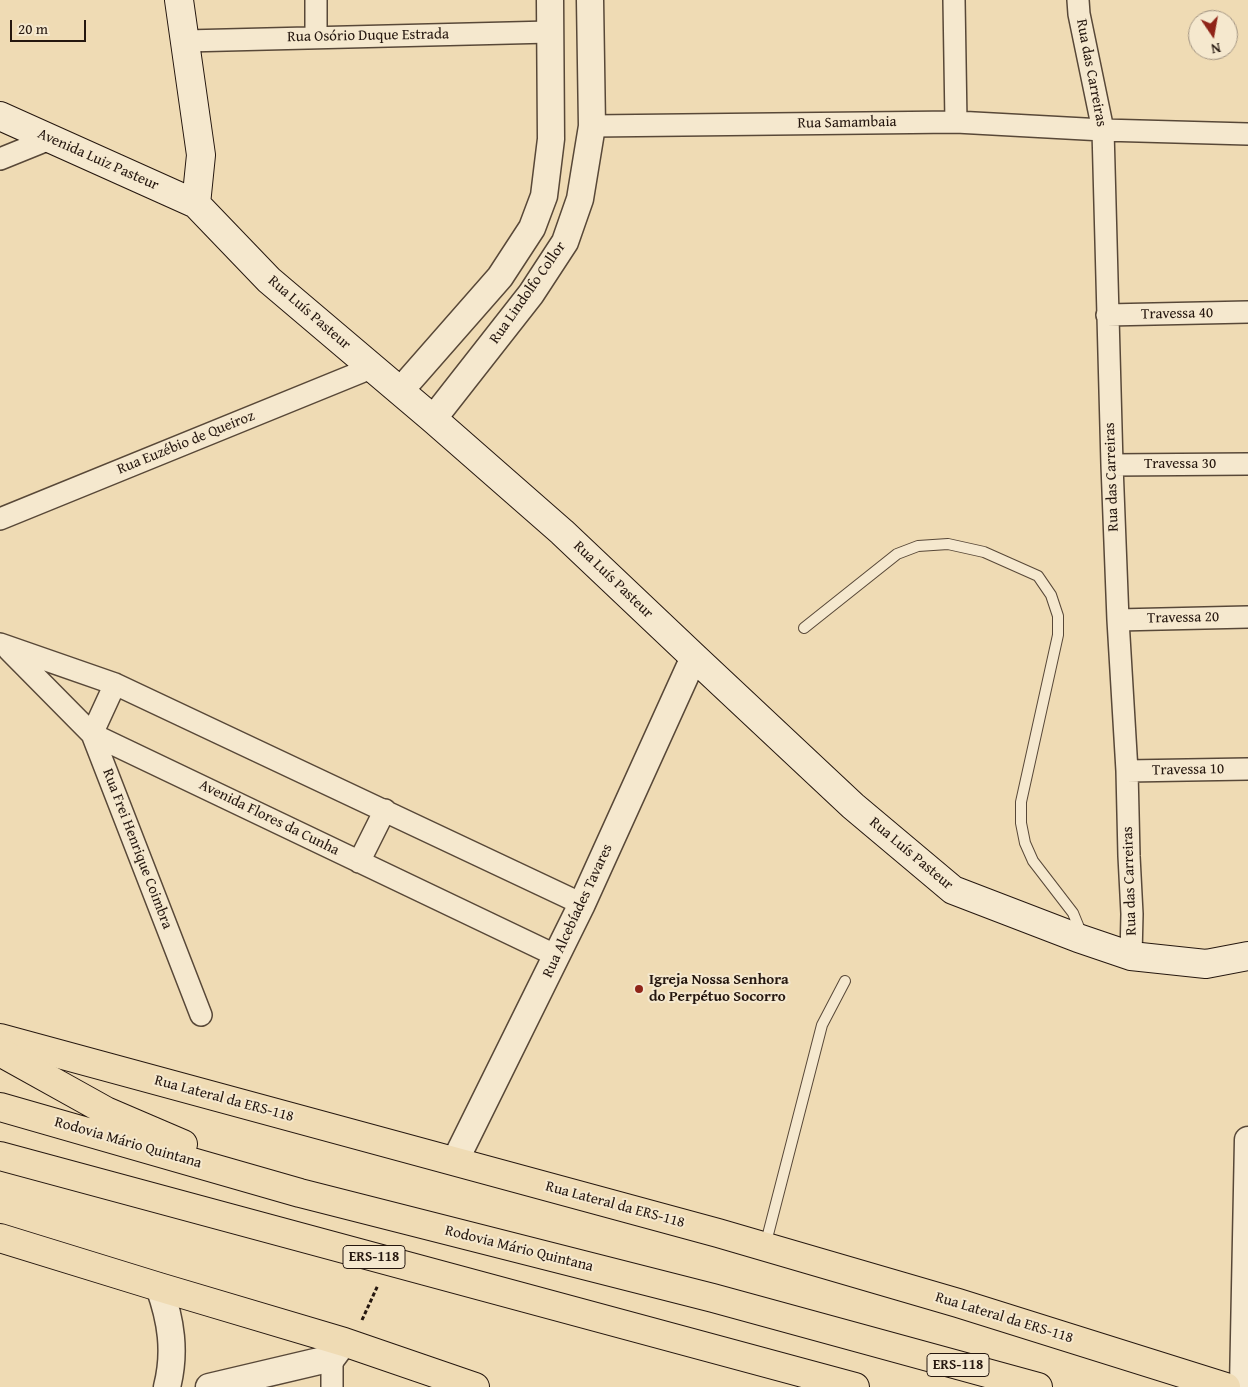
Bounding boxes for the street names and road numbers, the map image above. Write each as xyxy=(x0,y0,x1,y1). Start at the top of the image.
street label: Rua das Carreiras xyxy=(1072,18,1110,128)
street label: Rua Osório Duque Estrada xyxy=(287,26,449,46)
street label: Rua Samambaia xyxy=(797,113,897,133)
street label: Avenida Luiz Pasteur xyxy=(35,125,161,195)
street label: Rua Lindolfo Collor xyxy=(486,238,570,348)
street label: Rua Luís Pasteur xyxy=(264,272,354,354)
street label: Travessa 40 xyxy=(1141,304,1213,324)
street label: Rua Euzébio de Queiroz xyxy=(115,407,257,479)
street label: Rua das Carreiras xyxy=(1101,422,1123,532)
street label: Travessa 30 xyxy=(1144,455,1216,473)
street label: Rua Luís Pasteur xyxy=(569,537,657,623)
street label: Travessa 20 xyxy=(1147,608,1219,628)
street label: Travessa 10 xyxy=(1152,760,1224,780)
street label: Rua Frei Henrique Coimbra xyxy=(98,766,176,932)
street label: Avenida Flores da Cunha xyxy=(196,776,342,860)
street label: Rua Luís Pasteur xyxy=(865,814,957,894)
street label: Rua das Carreiras xyxy=(1119,826,1141,936)
street label: Rua Alcebíades Tavares xyxy=(539,841,617,981)
street label: Rua Lateral da ERS-118 xyxy=(152,1072,296,1126)
street label: Rodovia Mário Quintana xyxy=(52,1113,204,1173)
street label: Rua Lateral da ERS-118 xyxy=(543,1178,687,1232)
street label: Rodovia Mário Quintana xyxy=(443,1222,595,1276)
road number: ERS-118 xyxy=(343,1246,405,1268)
street label: Rua Lateral da ERS-118 xyxy=(933,1288,1075,1348)
road number: ERS-118 xyxy=(927,1354,989,1376)

